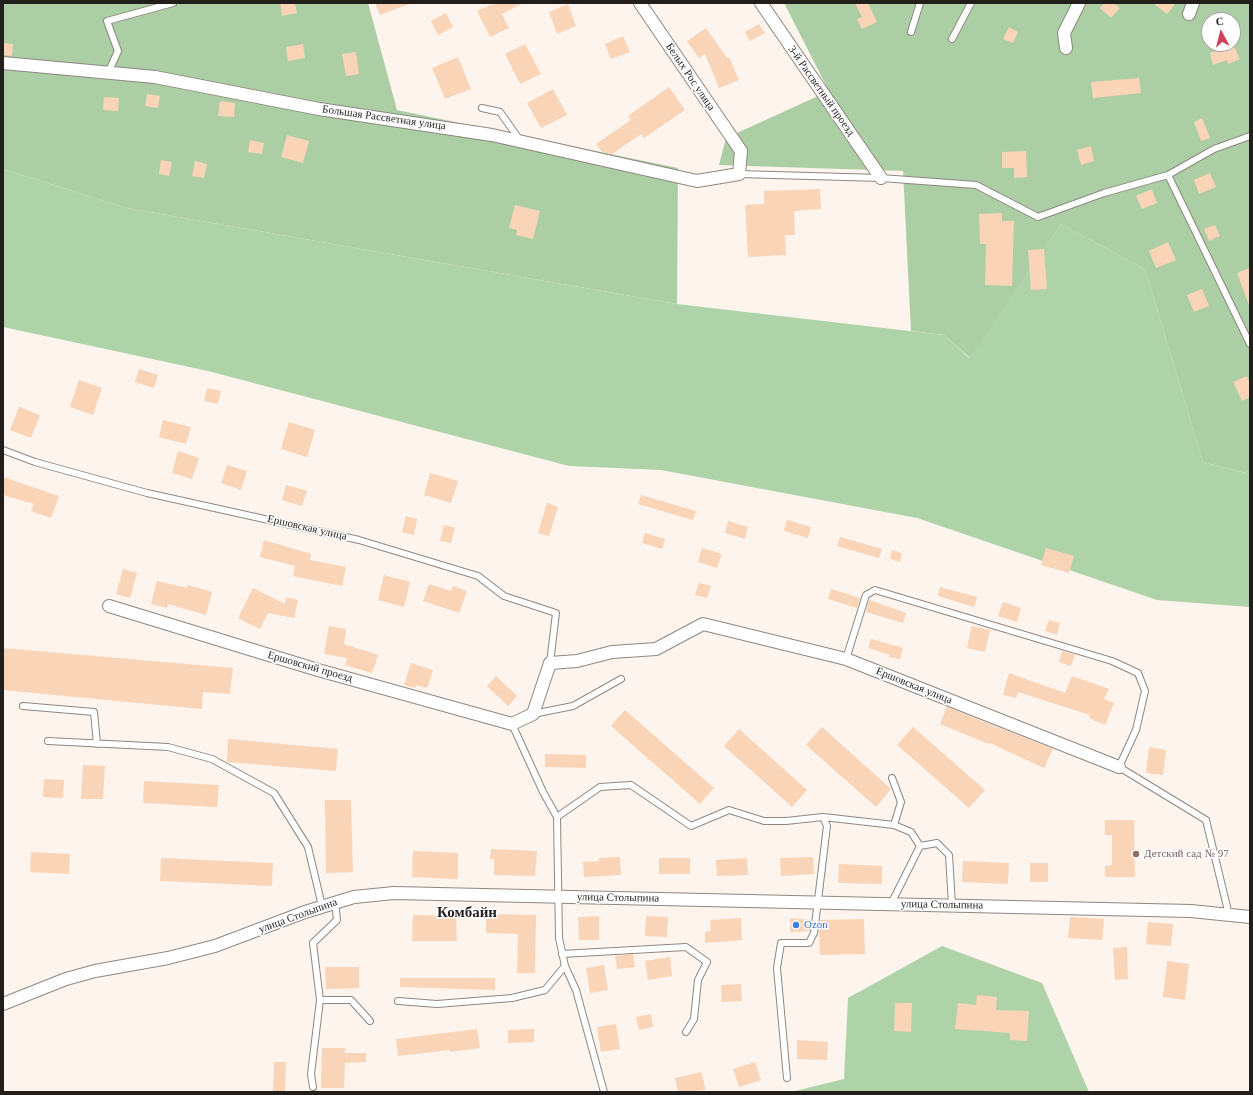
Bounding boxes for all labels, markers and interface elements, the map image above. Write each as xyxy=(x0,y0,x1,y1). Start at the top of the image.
north arrow xyxy=(1201,12,1241,52)
text: С xyxy=(1215,15,1224,28)
street label: Белых Рос улица xyxy=(663,41,717,113)
street label: 3-й Рассветный проезд xyxy=(785,43,857,139)
street label: Большая Рассветная улица xyxy=(321,103,447,133)
street label: Ершовская улица xyxy=(266,512,348,544)
street label: Ершовский проезд xyxy=(266,649,354,685)
street label: Ершовская улица xyxy=(874,665,954,707)
place label: Детский сад № 97 xyxy=(1144,847,1229,861)
marker: Детский сад № 97 xyxy=(1131,849,1141,859)
street label: улица Столыпина xyxy=(577,891,659,905)
street label: улица Столыпина xyxy=(257,896,339,936)
street label: улица Столыпина xyxy=(901,898,983,912)
district label: Комбайн xyxy=(437,904,497,922)
place label: Ozon xyxy=(804,918,828,932)
marker: Ozon xyxy=(791,920,801,930)

